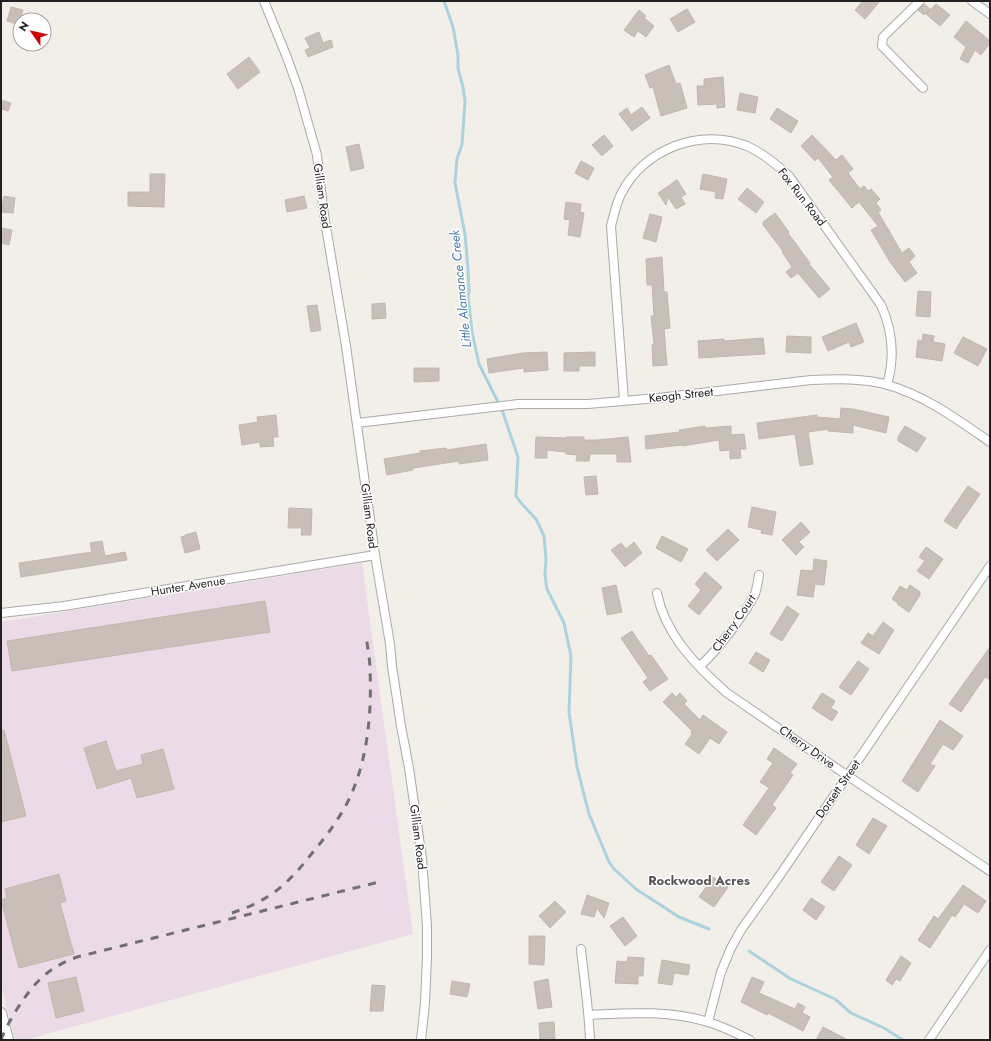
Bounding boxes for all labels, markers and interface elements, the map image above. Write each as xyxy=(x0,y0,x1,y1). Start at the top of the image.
north arrow xyxy=(12,12,52,52)
text: N xyxy=(15,18,33,35)
street label: Gilliam Road xyxy=(309,162,335,230)
street label: Fox Run Road xyxy=(774,164,830,230)
water label: Little Alamance Creek xyxy=(445,229,476,349)
street label: Keogh Street xyxy=(648,383,714,407)
street label: Gilliam Road xyxy=(356,482,382,550)
street label: Hunter Avenue xyxy=(149,571,227,601)
street label: Cherry Court xyxy=(708,591,760,655)
street label: Cherry Drive xyxy=(775,721,839,773)
street label: Dorsett Street xyxy=(811,756,865,822)
street label: Gilliam Road xyxy=(405,803,431,871)
district label: Rockwood Acres xyxy=(648,871,750,890)

